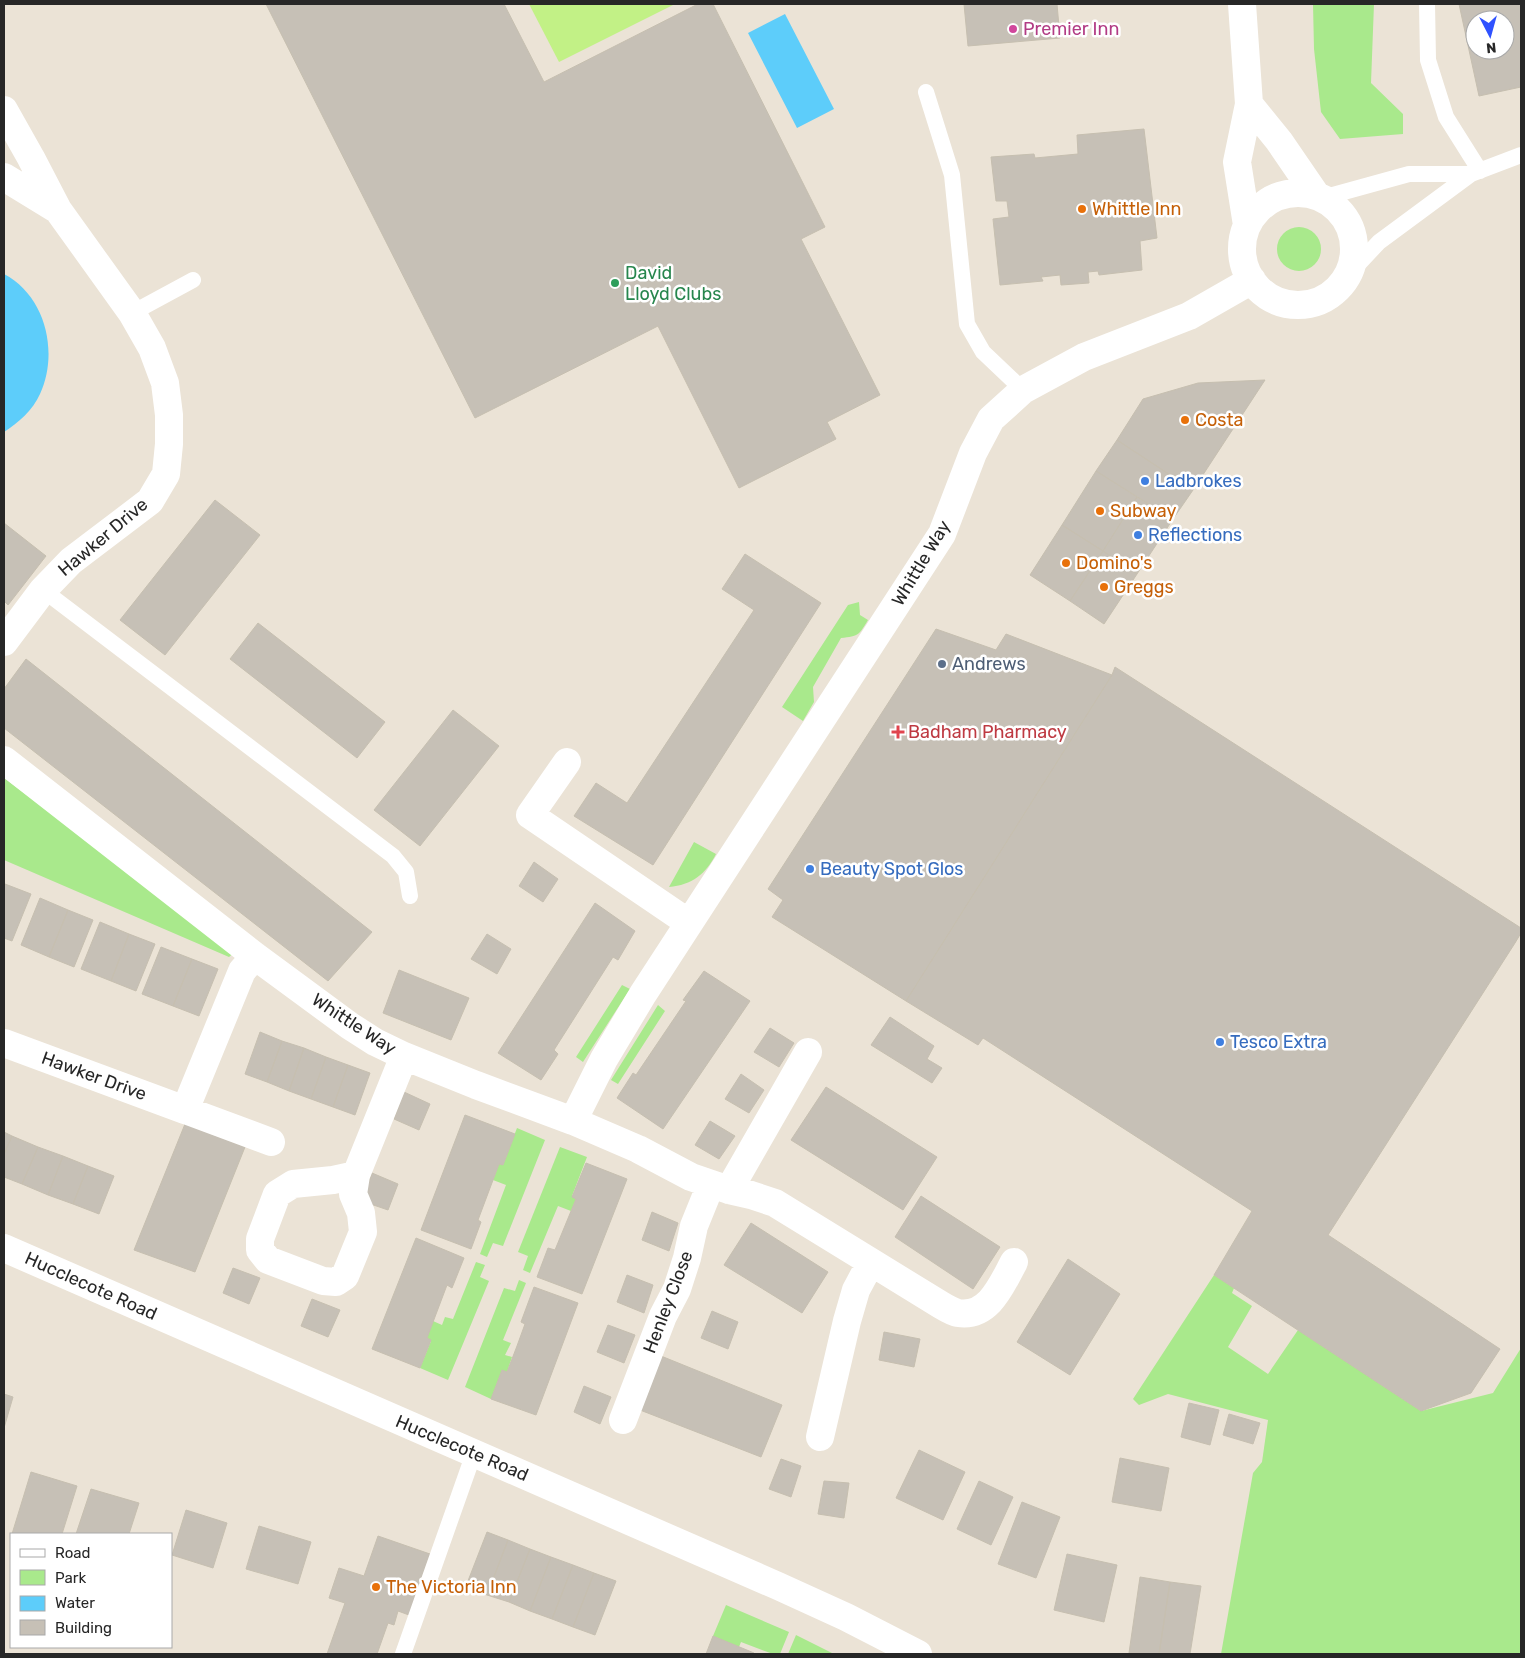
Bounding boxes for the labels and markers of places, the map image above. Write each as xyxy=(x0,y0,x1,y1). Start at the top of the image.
place label: Premier Inn xyxy=(1023,18,1119,40)
marker: Premier Inn xyxy=(1007,23,1019,35)
place label: Whittle Inn xyxy=(1092,198,1181,220)
marker: Whittle Inn xyxy=(1076,203,1088,215)
place label: David Lloyd Clubs xyxy=(625,262,721,305)
marker: David Lloyd Clubs xyxy=(609,277,621,289)
place label: Costa xyxy=(1195,409,1243,431)
marker: Costa xyxy=(1179,414,1191,426)
place label: Ladbrokes xyxy=(1155,470,1242,492)
marker: Ladbrokes xyxy=(1139,475,1151,487)
place label: Subway xyxy=(1110,500,1176,522)
marker: Subway xyxy=(1094,505,1106,517)
place label: Reflections xyxy=(1148,524,1242,546)
marker: Reflections xyxy=(1132,529,1144,541)
place label: Domino's xyxy=(1076,552,1153,574)
marker: Domino's xyxy=(1060,557,1072,569)
place label: Greggs xyxy=(1114,576,1174,598)
marker: Greggs xyxy=(1098,581,1110,593)
place label: Andrews xyxy=(952,653,1026,675)
marker: Andrews xyxy=(936,658,948,670)
place label: Badham Pharmacy xyxy=(908,721,1067,743)
marker: Badham Pharmacy xyxy=(892,726,904,738)
place label: Beauty Spot Glos xyxy=(820,858,964,880)
marker: Beauty Spot Glos xyxy=(804,863,816,875)
place label: Tesco Extra xyxy=(1230,1031,1327,1053)
marker: Tesco Extra xyxy=(1214,1036,1226,1048)
place label: The Victoria Inn xyxy=(386,1576,517,1598)
marker: The Victoria Inn xyxy=(370,1581,382,1593)

